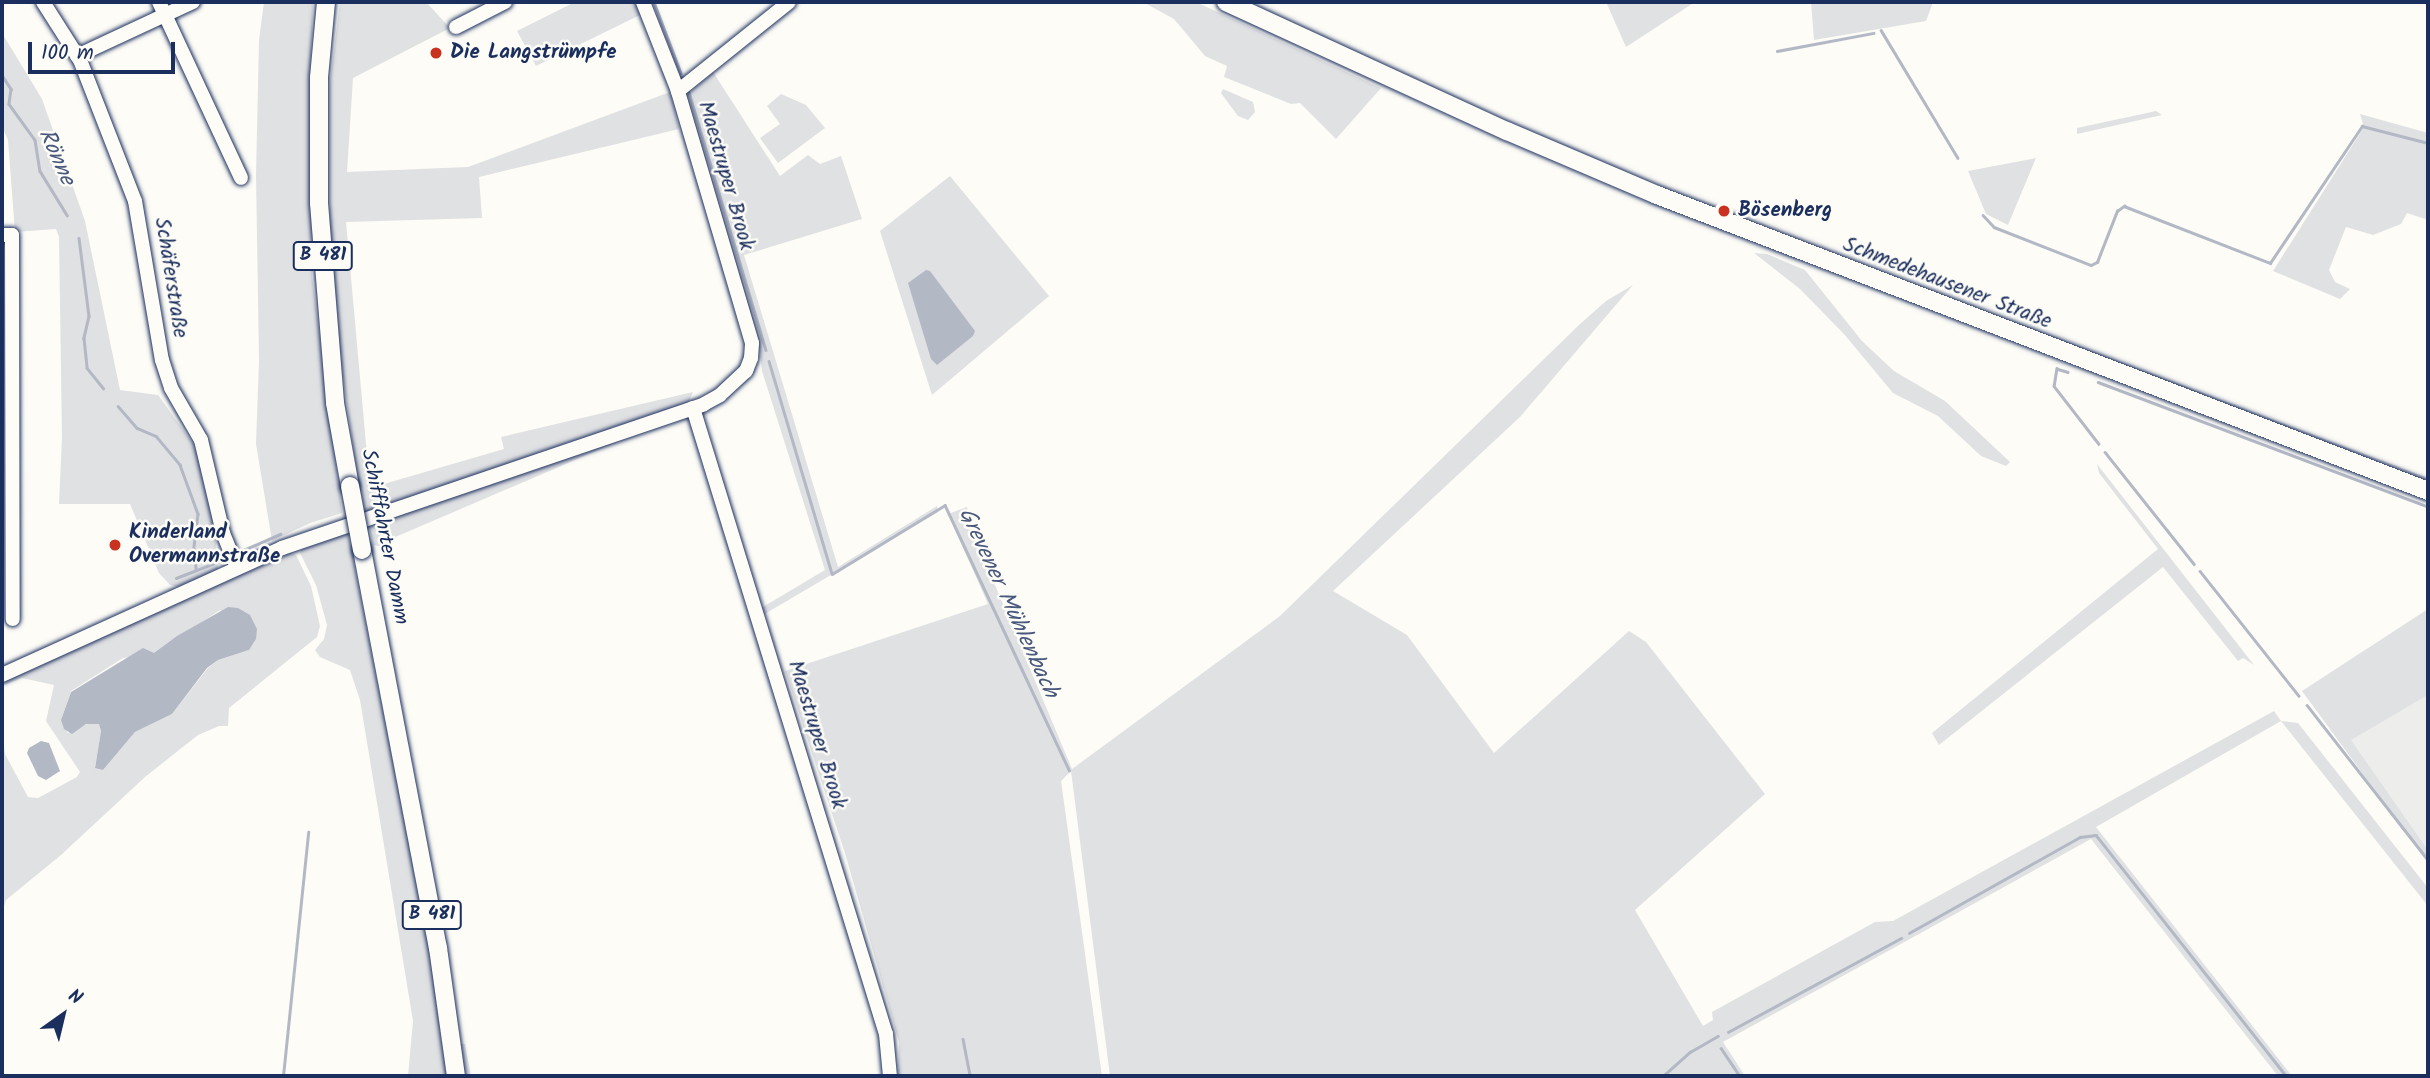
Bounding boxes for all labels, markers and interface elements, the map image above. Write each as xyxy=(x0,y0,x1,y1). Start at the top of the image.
scale bar xyxy=(32,28,178,72)
text: 100 m xyxy=(41,37,94,70)
place label: Die Langstrümpfe xyxy=(450,40,617,66)
marker: Die Langstrümpfe xyxy=(428,45,444,61)
street label: Maestruper Brook xyxy=(692,98,758,254)
water label: Rönne xyxy=(31,125,81,189)
place label: Bösenberg xyxy=(1738,198,1832,224)
marker: Bösenberg xyxy=(1716,203,1732,219)
street label: Schäferstraße xyxy=(148,216,192,340)
street label: Schmedehausener Straße xyxy=(1839,233,2055,335)
road number: B 481 xyxy=(292,240,354,272)
street label: Schifffahrter Damm xyxy=(355,447,413,627)
water label: Grevener Mühlenbach xyxy=(952,504,1064,702)
place label: Kinderland Overmannstraße xyxy=(129,520,280,570)
marker: Kinderland Overmannstraße xyxy=(107,537,123,553)
street label: Maestruper Brook xyxy=(781,658,851,812)
road number: B 481 xyxy=(400,900,464,931)
north arrow xyxy=(28,980,98,1050)
text: N xyxy=(61,982,88,1013)

